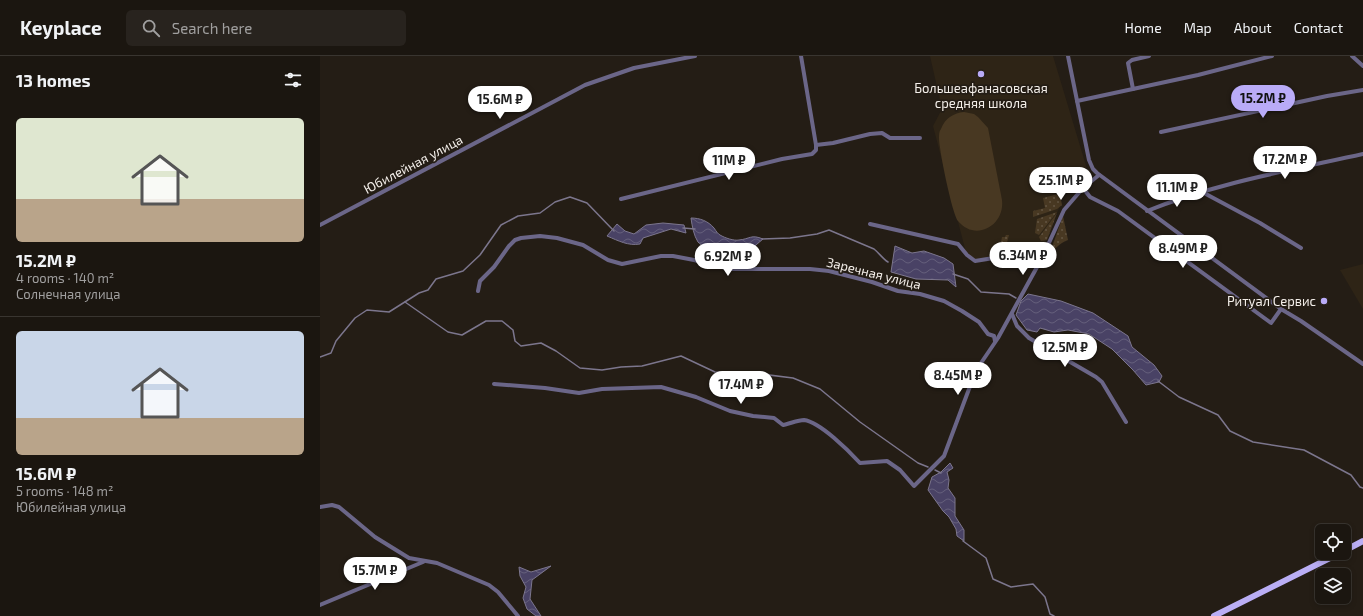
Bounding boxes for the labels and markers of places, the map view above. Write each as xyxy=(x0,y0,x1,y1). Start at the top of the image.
marker: Большеафанасовская средняя школа xyxy=(976,69,986,79)
place label: Большеафанасовская средняя школа xyxy=(914,80,1048,111)
pin: 15.2M ₽ xyxy=(1226,85,1300,119)
pin: 15.6M ₽ xyxy=(463,86,537,120)
pin: 17.2M ₽ xyxy=(1248,146,1322,180)
pin: 11M ₽ xyxy=(701,147,757,181)
pin: 25.1M ₽ xyxy=(1024,167,1098,201)
pin: 11.1M ₽ xyxy=(1140,174,1214,208)
pin: 8.49M ₽ xyxy=(1146,235,1220,269)
pin: 6.34M ₽ xyxy=(986,242,1060,276)
pin: 6.92M ₽ xyxy=(691,243,765,277)
place label: Ритуал Сервис xyxy=(1227,293,1316,309)
marker: Ритуал Сервис xyxy=(1319,296,1329,306)
pin: 12.5M ₽ xyxy=(1028,334,1102,368)
pin: 8.45M ₽ xyxy=(921,362,995,396)
pin: 17.4M ₽ xyxy=(704,371,778,405)
pin: 15.7M ₽ xyxy=(338,557,412,591)

